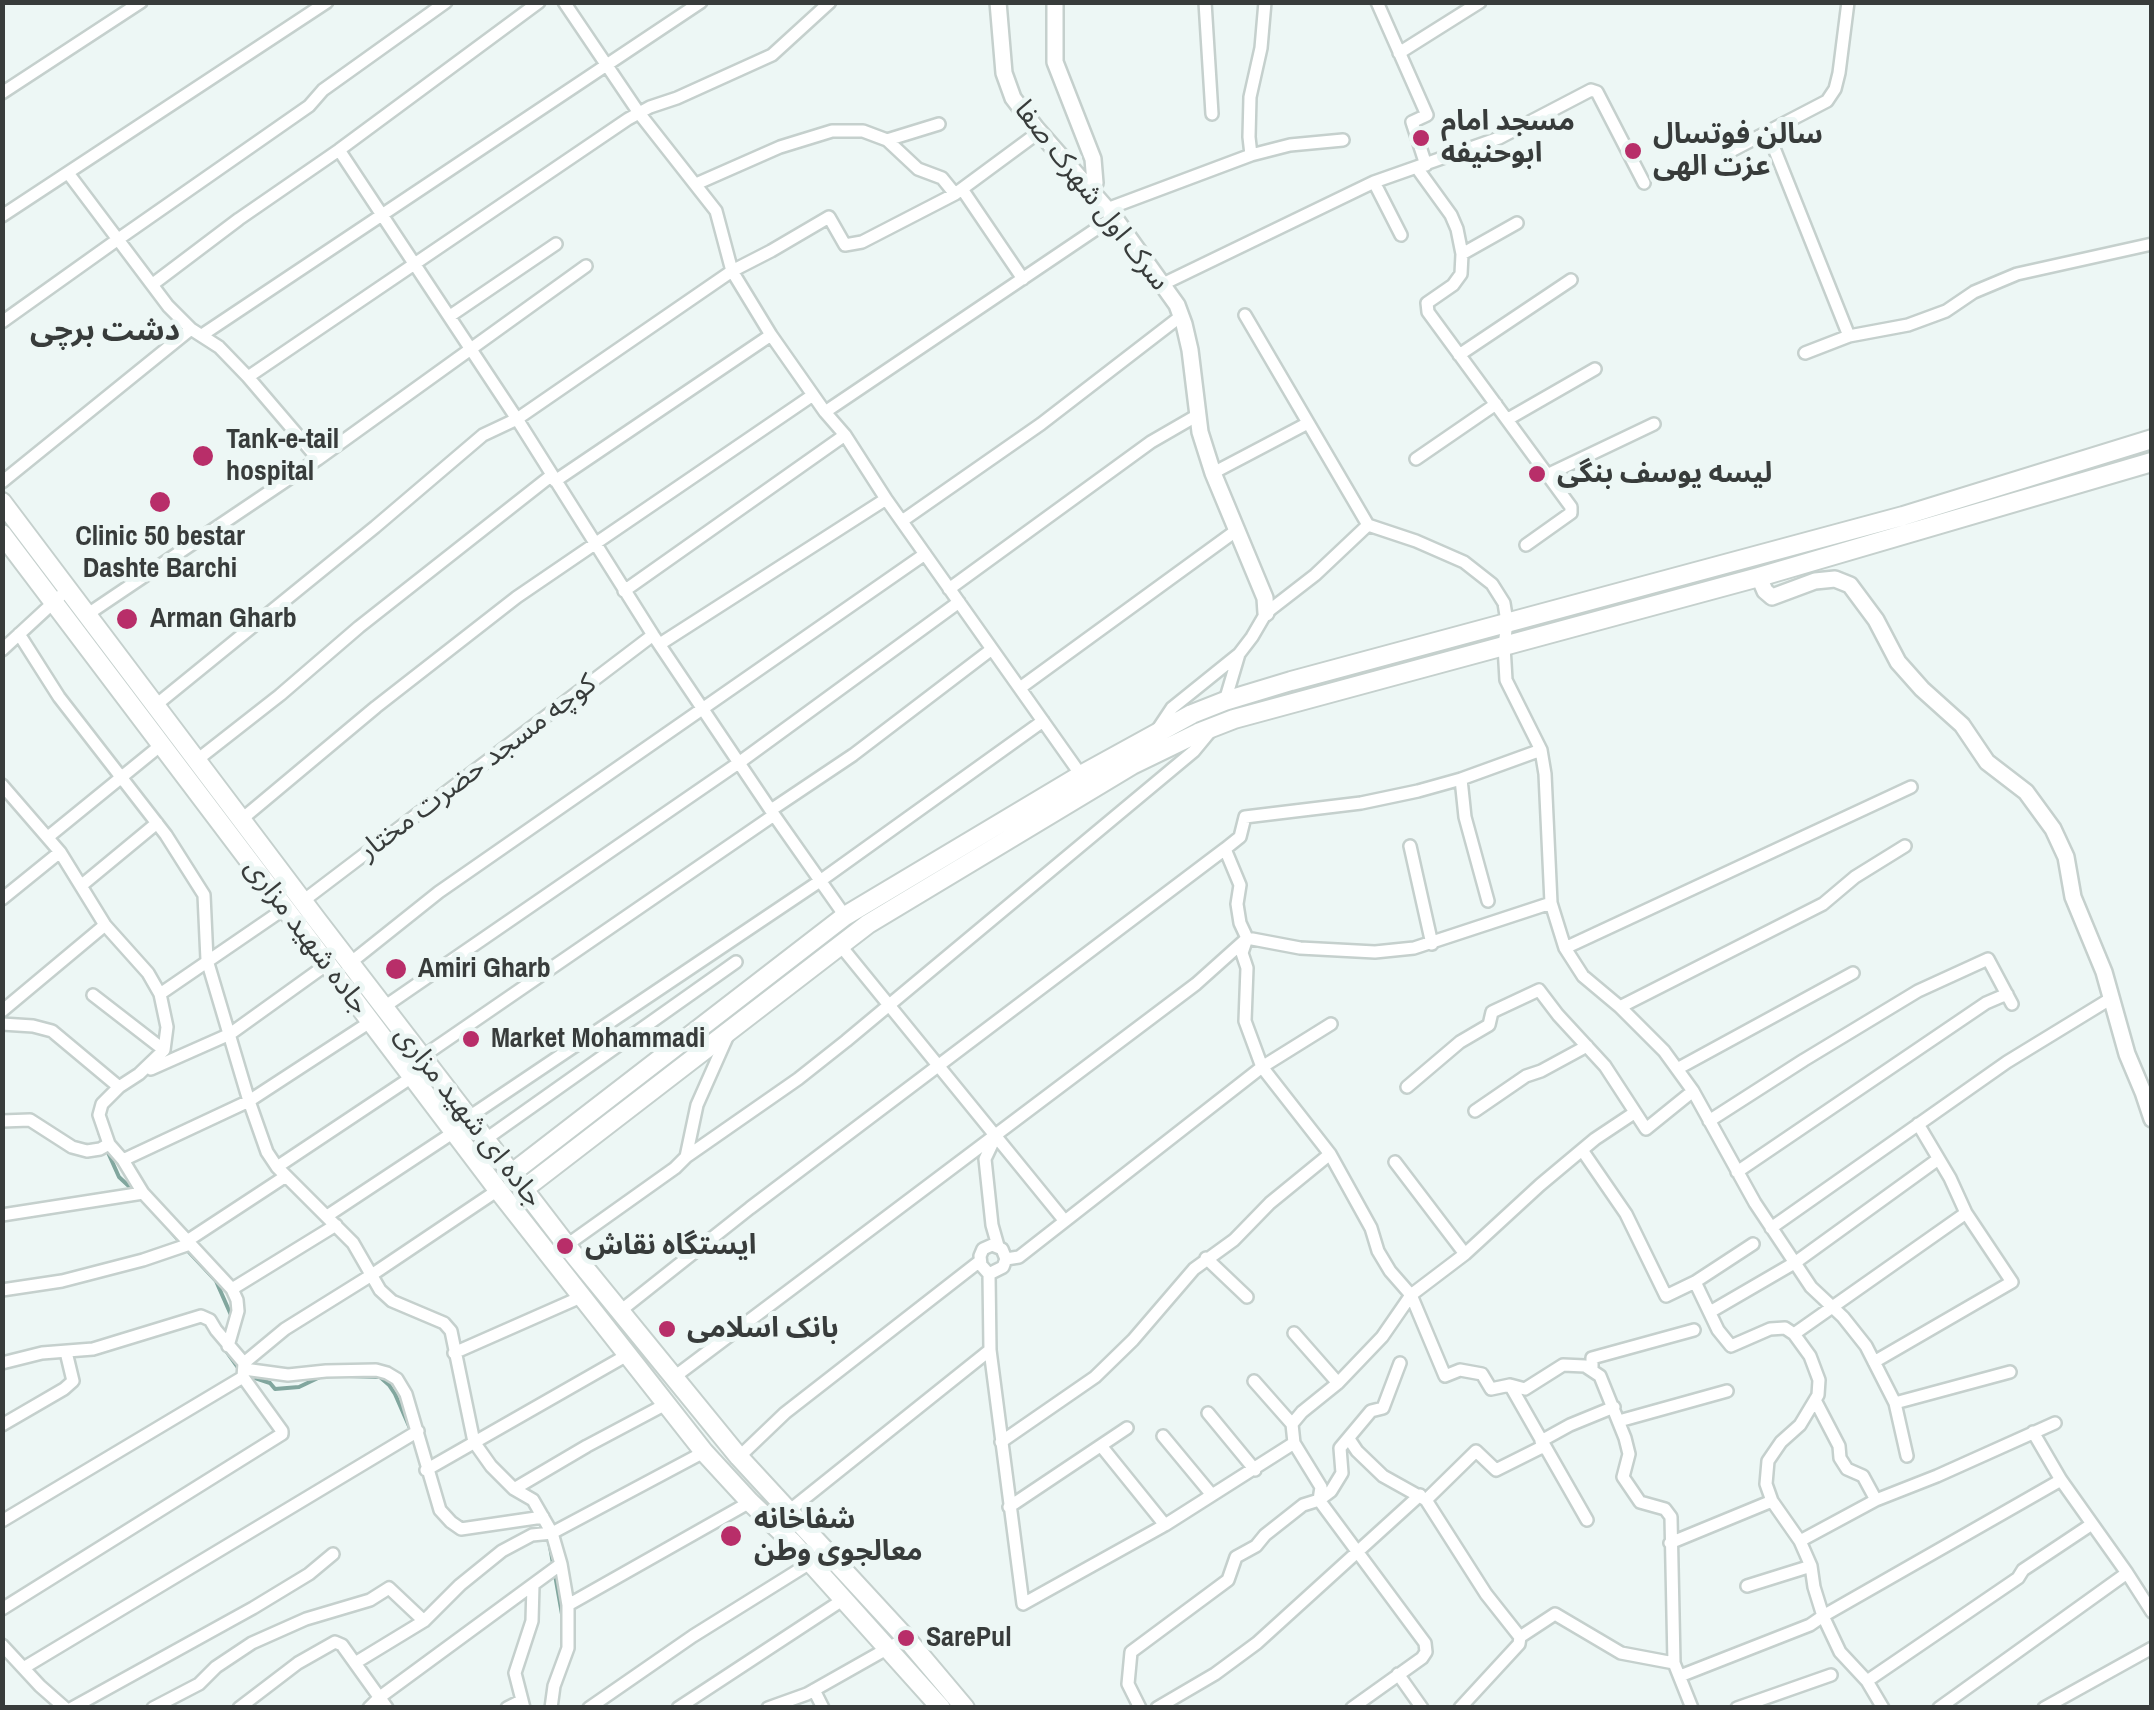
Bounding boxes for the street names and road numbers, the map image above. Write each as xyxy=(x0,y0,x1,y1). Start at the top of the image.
street label: سرک اول شهرک صفا xyxy=(1006,94,1176,298)
street label: کوچه مسجد حضرت مختار xyxy=(353,668,603,868)
street label: جاده شهید مزاری xyxy=(236,852,376,1022)
street label: جاده ای شهید مزاری xyxy=(387,1019,549,1215)

